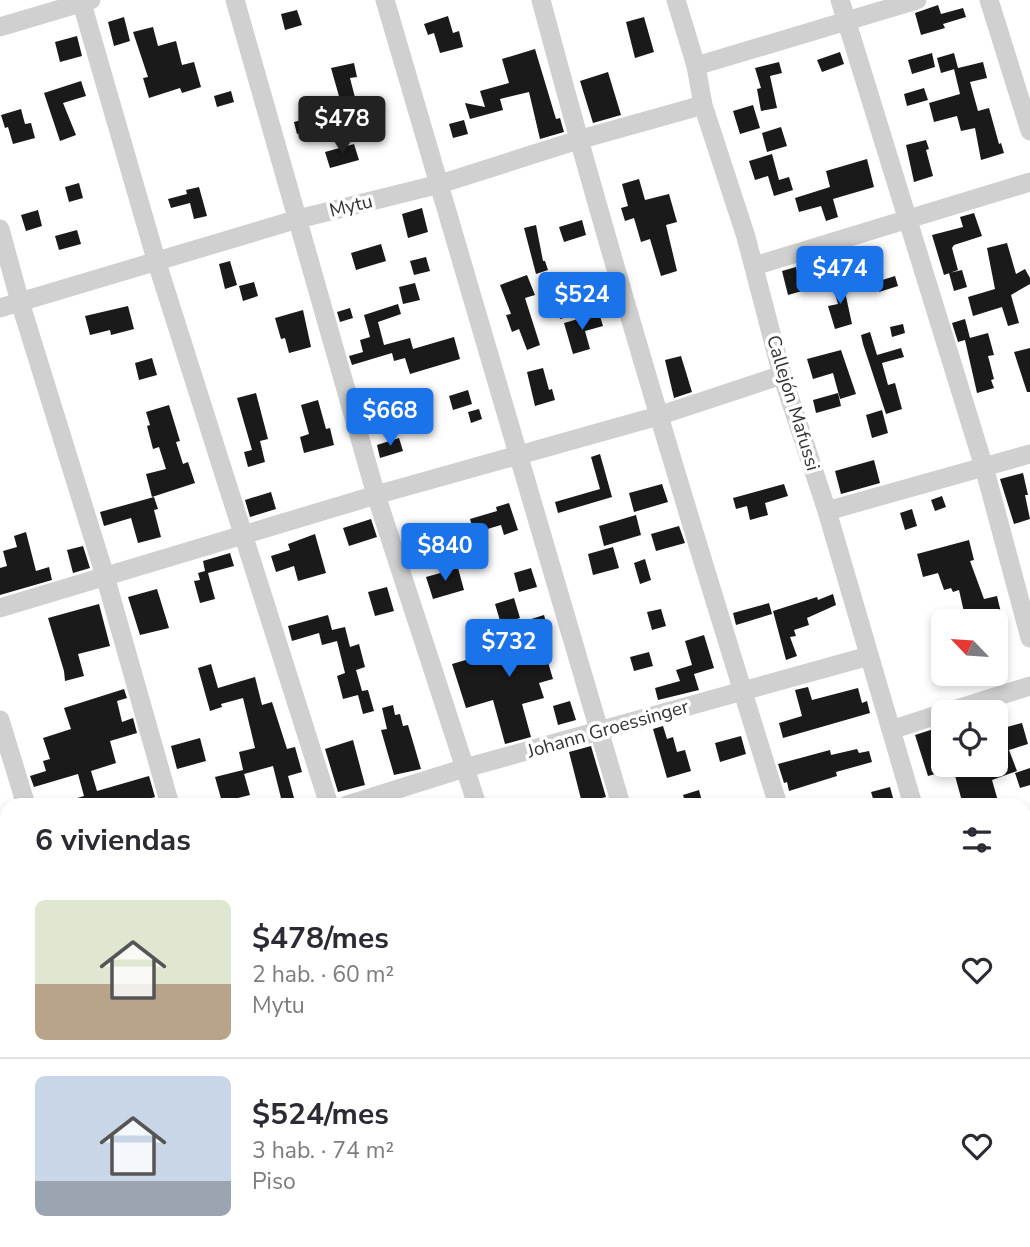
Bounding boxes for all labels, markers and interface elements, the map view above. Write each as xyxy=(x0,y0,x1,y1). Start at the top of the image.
pin: $478 xyxy=(301,96,383,156)
text: $478 xyxy=(314,103,370,134)
street label: Mytu xyxy=(327,188,375,224)
pin: $474 xyxy=(799,246,881,306)
text: $474 xyxy=(812,253,868,284)
pin: $524 xyxy=(541,272,623,332)
text: $524 xyxy=(554,279,610,310)
street label: Callejón Mafussi xyxy=(760,332,826,474)
pin: $668 xyxy=(349,388,431,448)
text: $668 xyxy=(362,395,418,426)
pin: $840 xyxy=(404,524,486,583)
text: $840 xyxy=(417,530,473,561)
north arrow xyxy=(931,609,1008,686)
map controls xyxy=(931,609,1008,777)
pin: $732 xyxy=(468,620,550,679)
text: $732 xyxy=(481,626,537,657)
street label: Johann Groessinger xyxy=(523,693,692,765)
button: locate xyxy=(931,700,1008,777)
text: 6 viviendas xyxy=(35,820,191,861)
icon: filters xyxy=(958,821,996,859)
text: $478/mes xyxy=(252,918,389,959)
icon: home xyxy=(91,928,175,1012)
icon: heart xyxy=(958,951,996,989)
text: 2 hab. · 60 m² xyxy=(252,959,394,990)
text: Mytu xyxy=(252,990,305,1021)
text: $524/mes xyxy=(252,1094,389,1135)
icon: home xyxy=(91,1104,175,1188)
icon: heart xyxy=(958,1127,996,1165)
text: 3 hab. · 74 m² xyxy=(252,1135,394,1166)
text: Piso xyxy=(252,1166,296,1197)

